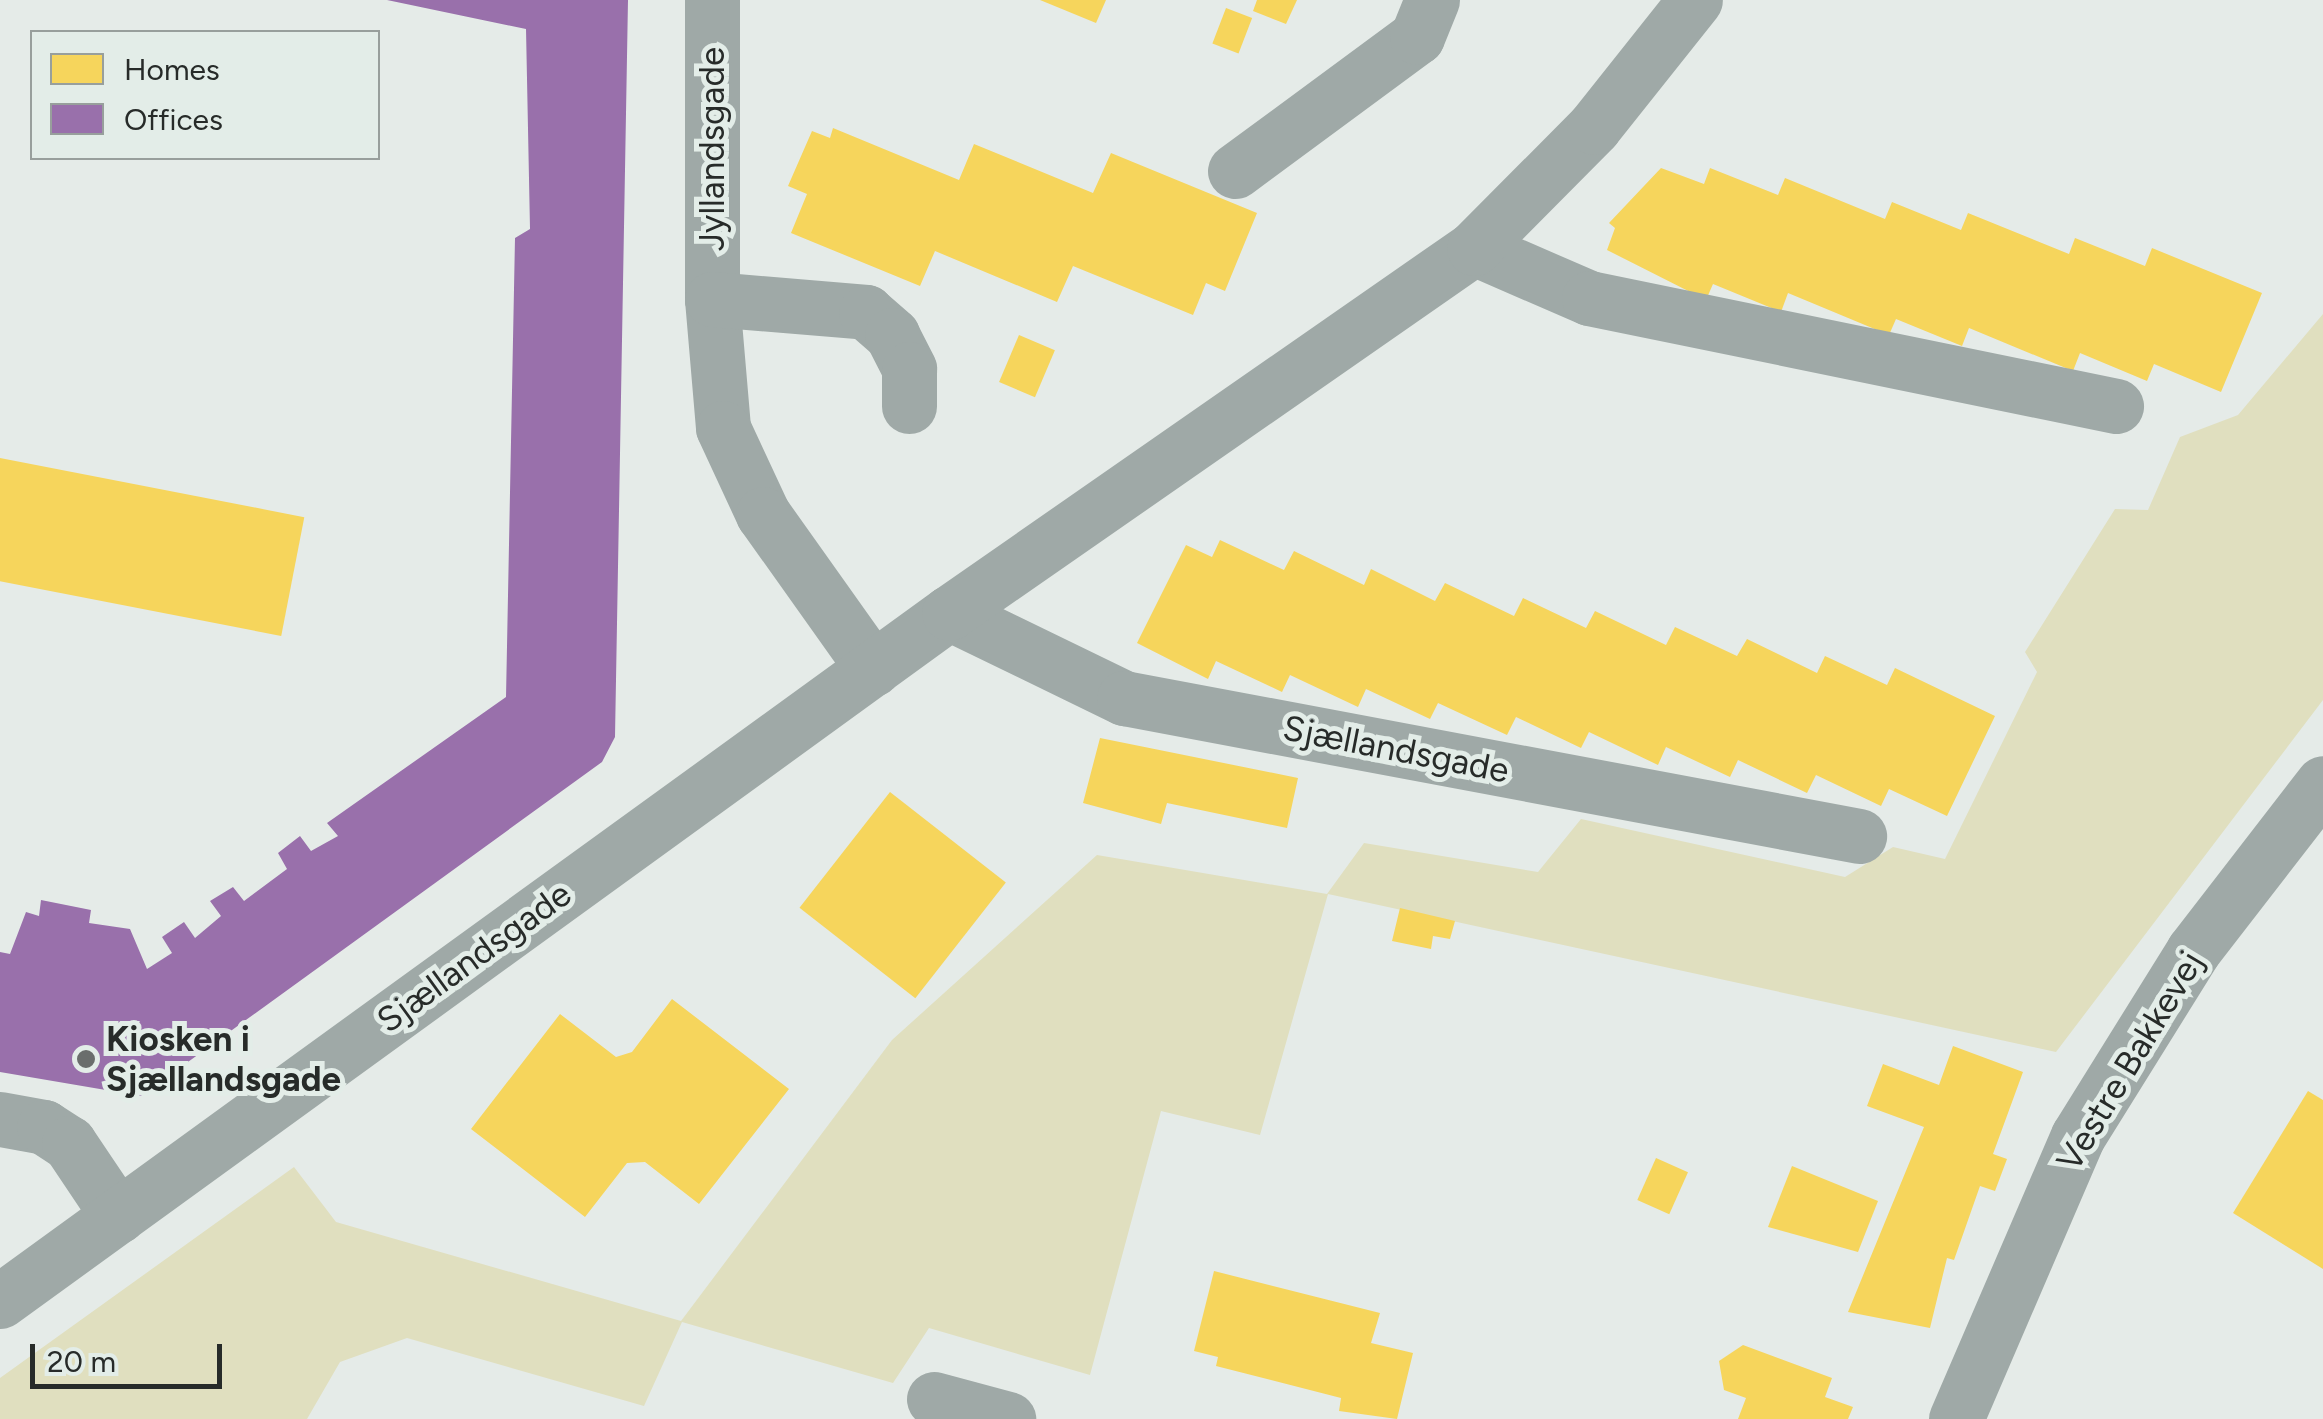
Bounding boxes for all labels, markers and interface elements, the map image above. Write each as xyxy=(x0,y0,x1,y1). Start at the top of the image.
legend xyxy=(30,30,380,160)
street label: Jyllandsgade xyxy=(691,47,733,251)
text: Homes xyxy=(124,51,220,88)
text: Offices xyxy=(124,101,223,138)
street label: Sjællandsgade xyxy=(1279,707,1513,791)
street label: Sjællandsgade xyxy=(369,873,579,1041)
street label: Vestre Bakkevej xyxy=(2048,944,2212,1178)
place label: Kiosken i Sjællandsgade xyxy=(106,1018,341,1100)
marker: Kiosken i Sjællandsgade xyxy=(75,1048,97,1070)
scale bar xyxy=(35,1324,228,1386)
text: 20 m xyxy=(47,1343,116,1380)

